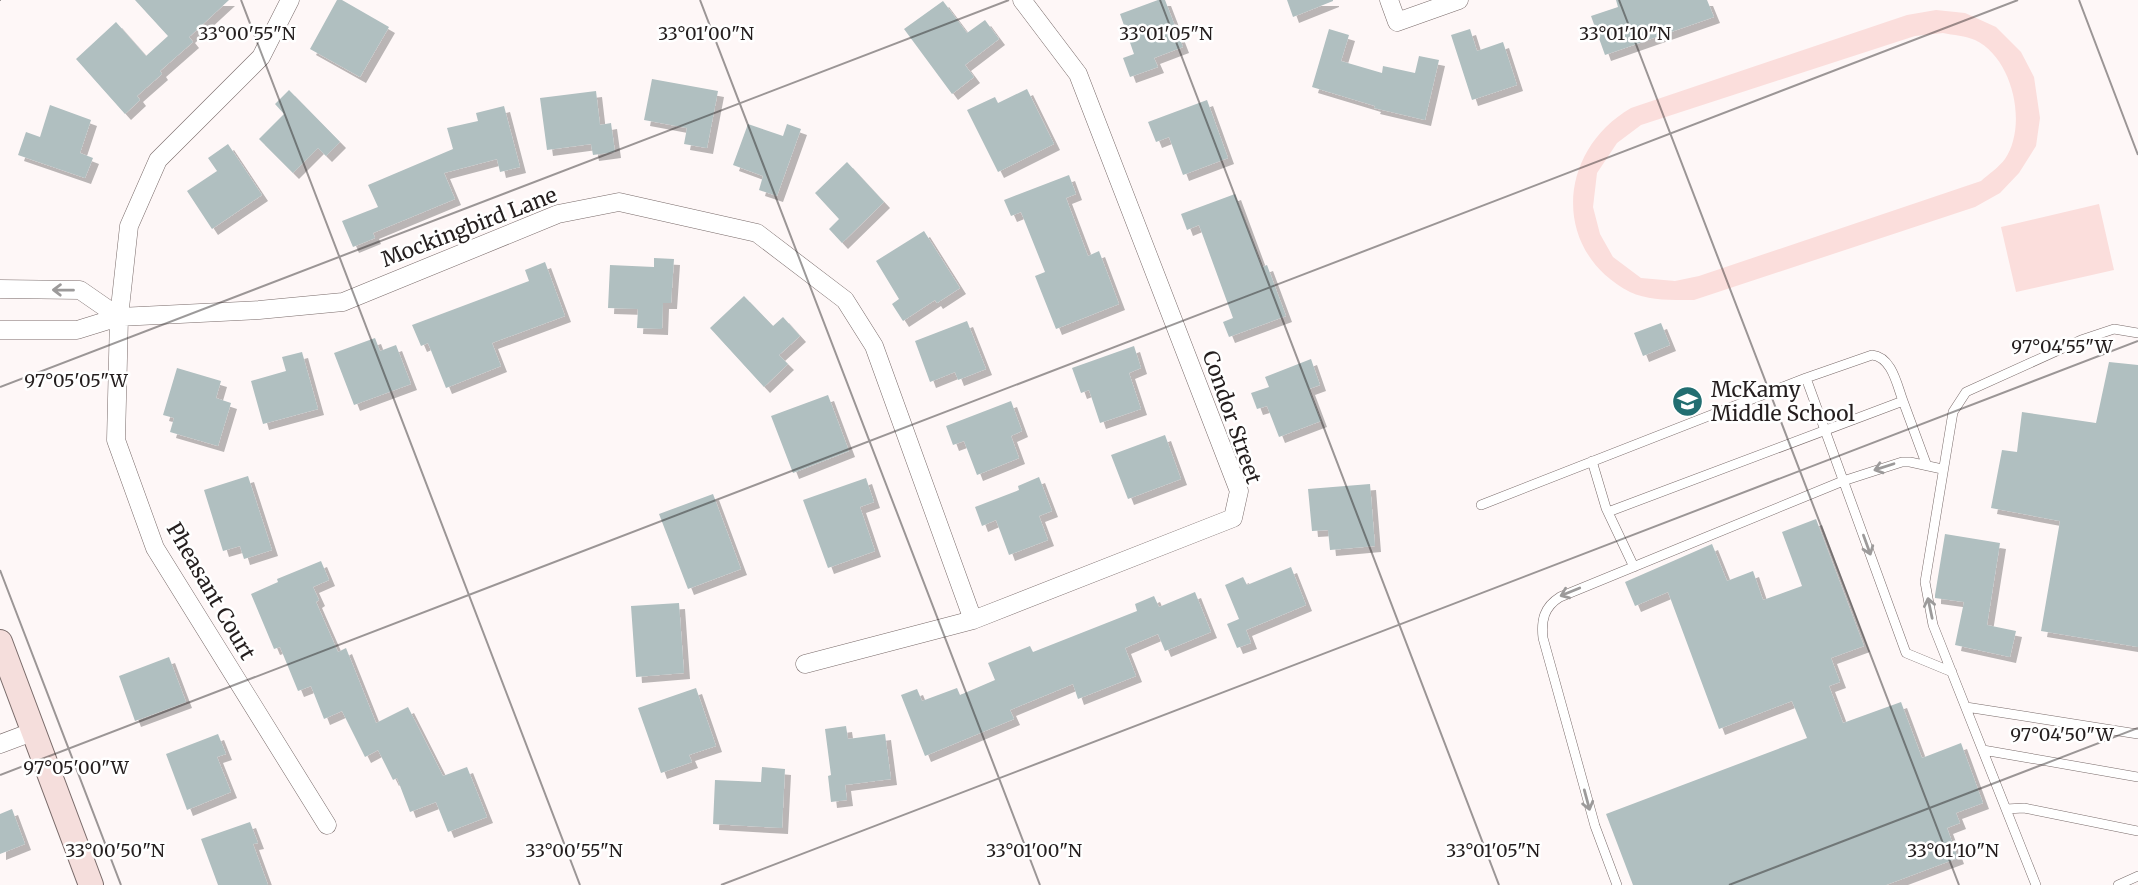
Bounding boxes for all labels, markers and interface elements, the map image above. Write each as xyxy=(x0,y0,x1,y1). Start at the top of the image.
text: 33°00'55"N xyxy=(198,22,296,45)
text: 33°01'00"N xyxy=(658,22,754,45)
text: 33°01'05"N xyxy=(1119,22,1213,45)
text: 33°01'10"N xyxy=(1579,22,1671,45)
street label: Mockingbird Lane xyxy=(377,181,561,273)
one-way arrow xyxy=(52,283,75,297)
text: 97°04'55"W xyxy=(2011,335,2114,358)
street label: Condor Street xyxy=(1197,347,1267,487)
text: 97°05'05"W xyxy=(24,369,129,392)
place label: McKamy Middle School xyxy=(1711,376,1855,427)
school or university icon: McKamy Middle School xyxy=(1671,384,1705,418)
one-way arrow xyxy=(1874,462,1896,474)
street label: Pheasant Court xyxy=(161,517,261,665)
one-way arrow xyxy=(1861,534,1874,556)
one-way arrow xyxy=(1560,587,1582,600)
one-way arrow xyxy=(1922,597,1936,620)
text: 97°04'50"W xyxy=(2010,723,2115,746)
text: 97°05'00"W xyxy=(23,756,130,779)
one-way arrow xyxy=(1582,789,1595,811)
text: 33°00'50"N xyxy=(65,839,165,862)
text: 33°00'55"N xyxy=(525,839,623,862)
text: 33°01'00"N xyxy=(986,839,1082,862)
text: 33°01'05"N xyxy=(1446,839,1540,862)
text: 33°01'10"N xyxy=(1907,839,1999,862)

